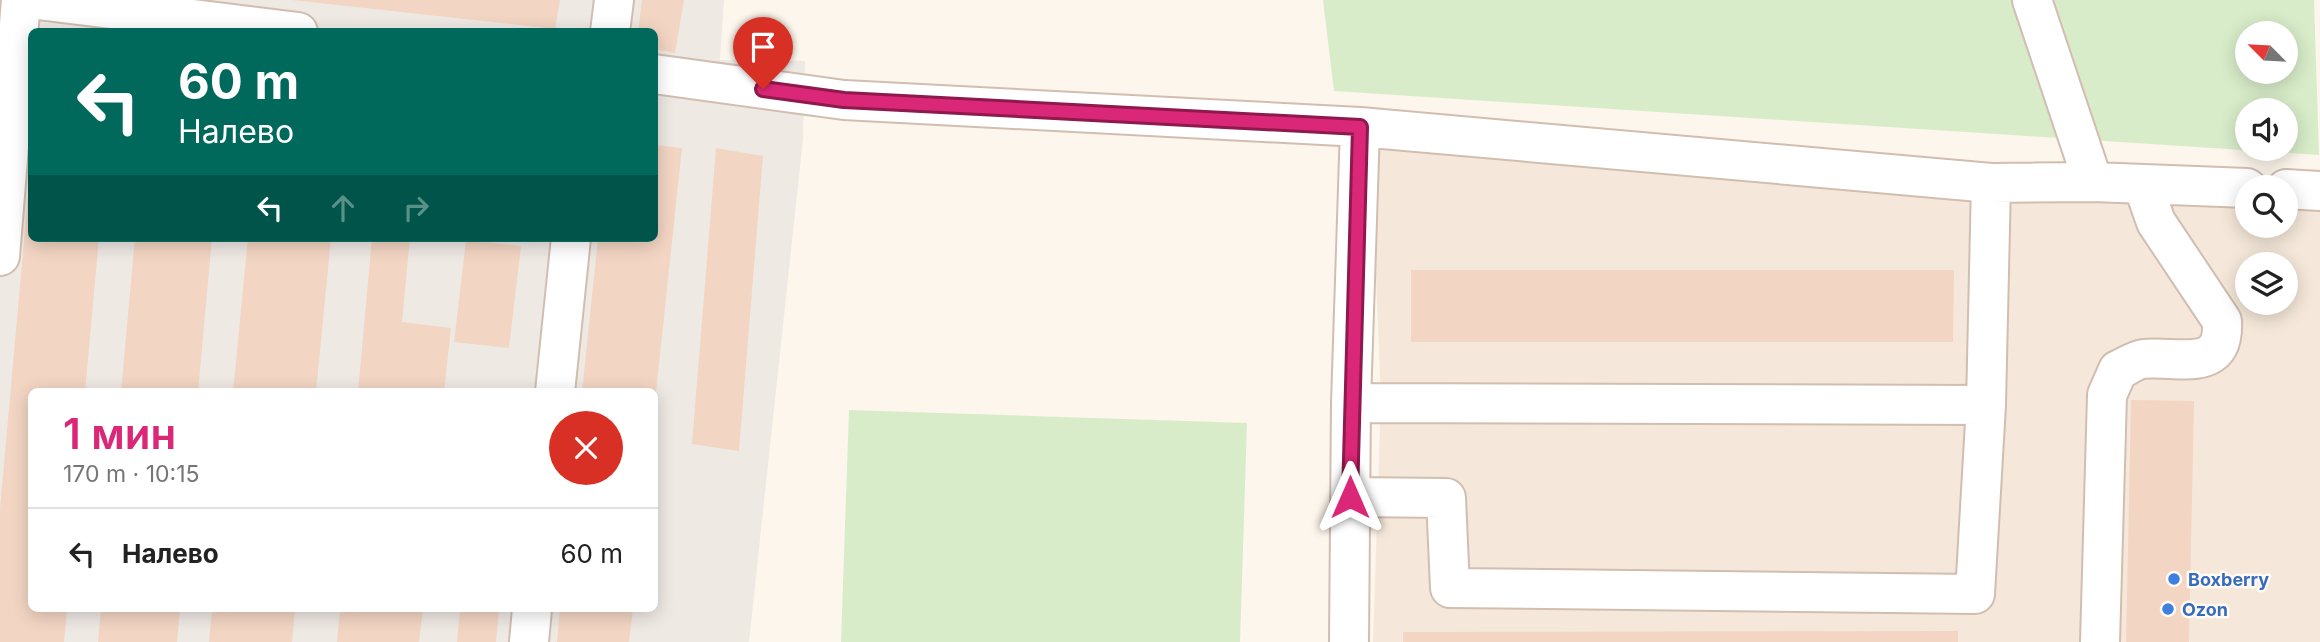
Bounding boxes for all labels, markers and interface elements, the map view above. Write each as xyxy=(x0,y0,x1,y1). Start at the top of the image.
pin xyxy=(733,17,793,89)
north arrow xyxy=(2235,21,2298,84)
map controls xyxy=(2235,21,2298,315)
icon: arrive xyxy=(744,28,782,66)
text: 60 m xyxy=(178,52,299,111)
icon: left xyxy=(63,56,154,147)
button: sound xyxy=(2235,98,2298,161)
text: Налево xyxy=(178,112,294,151)
button: search xyxy=(2235,175,2298,238)
icon: left xyxy=(251,189,289,227)
icon: ahead xyxy=(324,189,362,227)
icon: right xyxy=(397,189,435,227)
button: layers xyxy=(2235,252,2298,315)
text: 1 мин xyxy=(63,408,176,459)
button: close xyxy=(549,411,623,485)
text: 170 m · 10:15 xyxy=(63,460,200,488)
position arrow xyxy=(1313,460,1387,534)
icon: left xyxy=(63,535,101,573)
text: Налево xyxy=(122,538,219,569)
text: 60 m xyxy=(560,538,623,569)
place label: Boxberry xyxy=(2188,569,2269,590)
marker: Boxberry xyxy=(2166,571,2182,587)
place label: Ozon xyxy=(2182,599,2228,620)
marker: Ozon xyxy=(2160,601,2176,617)

